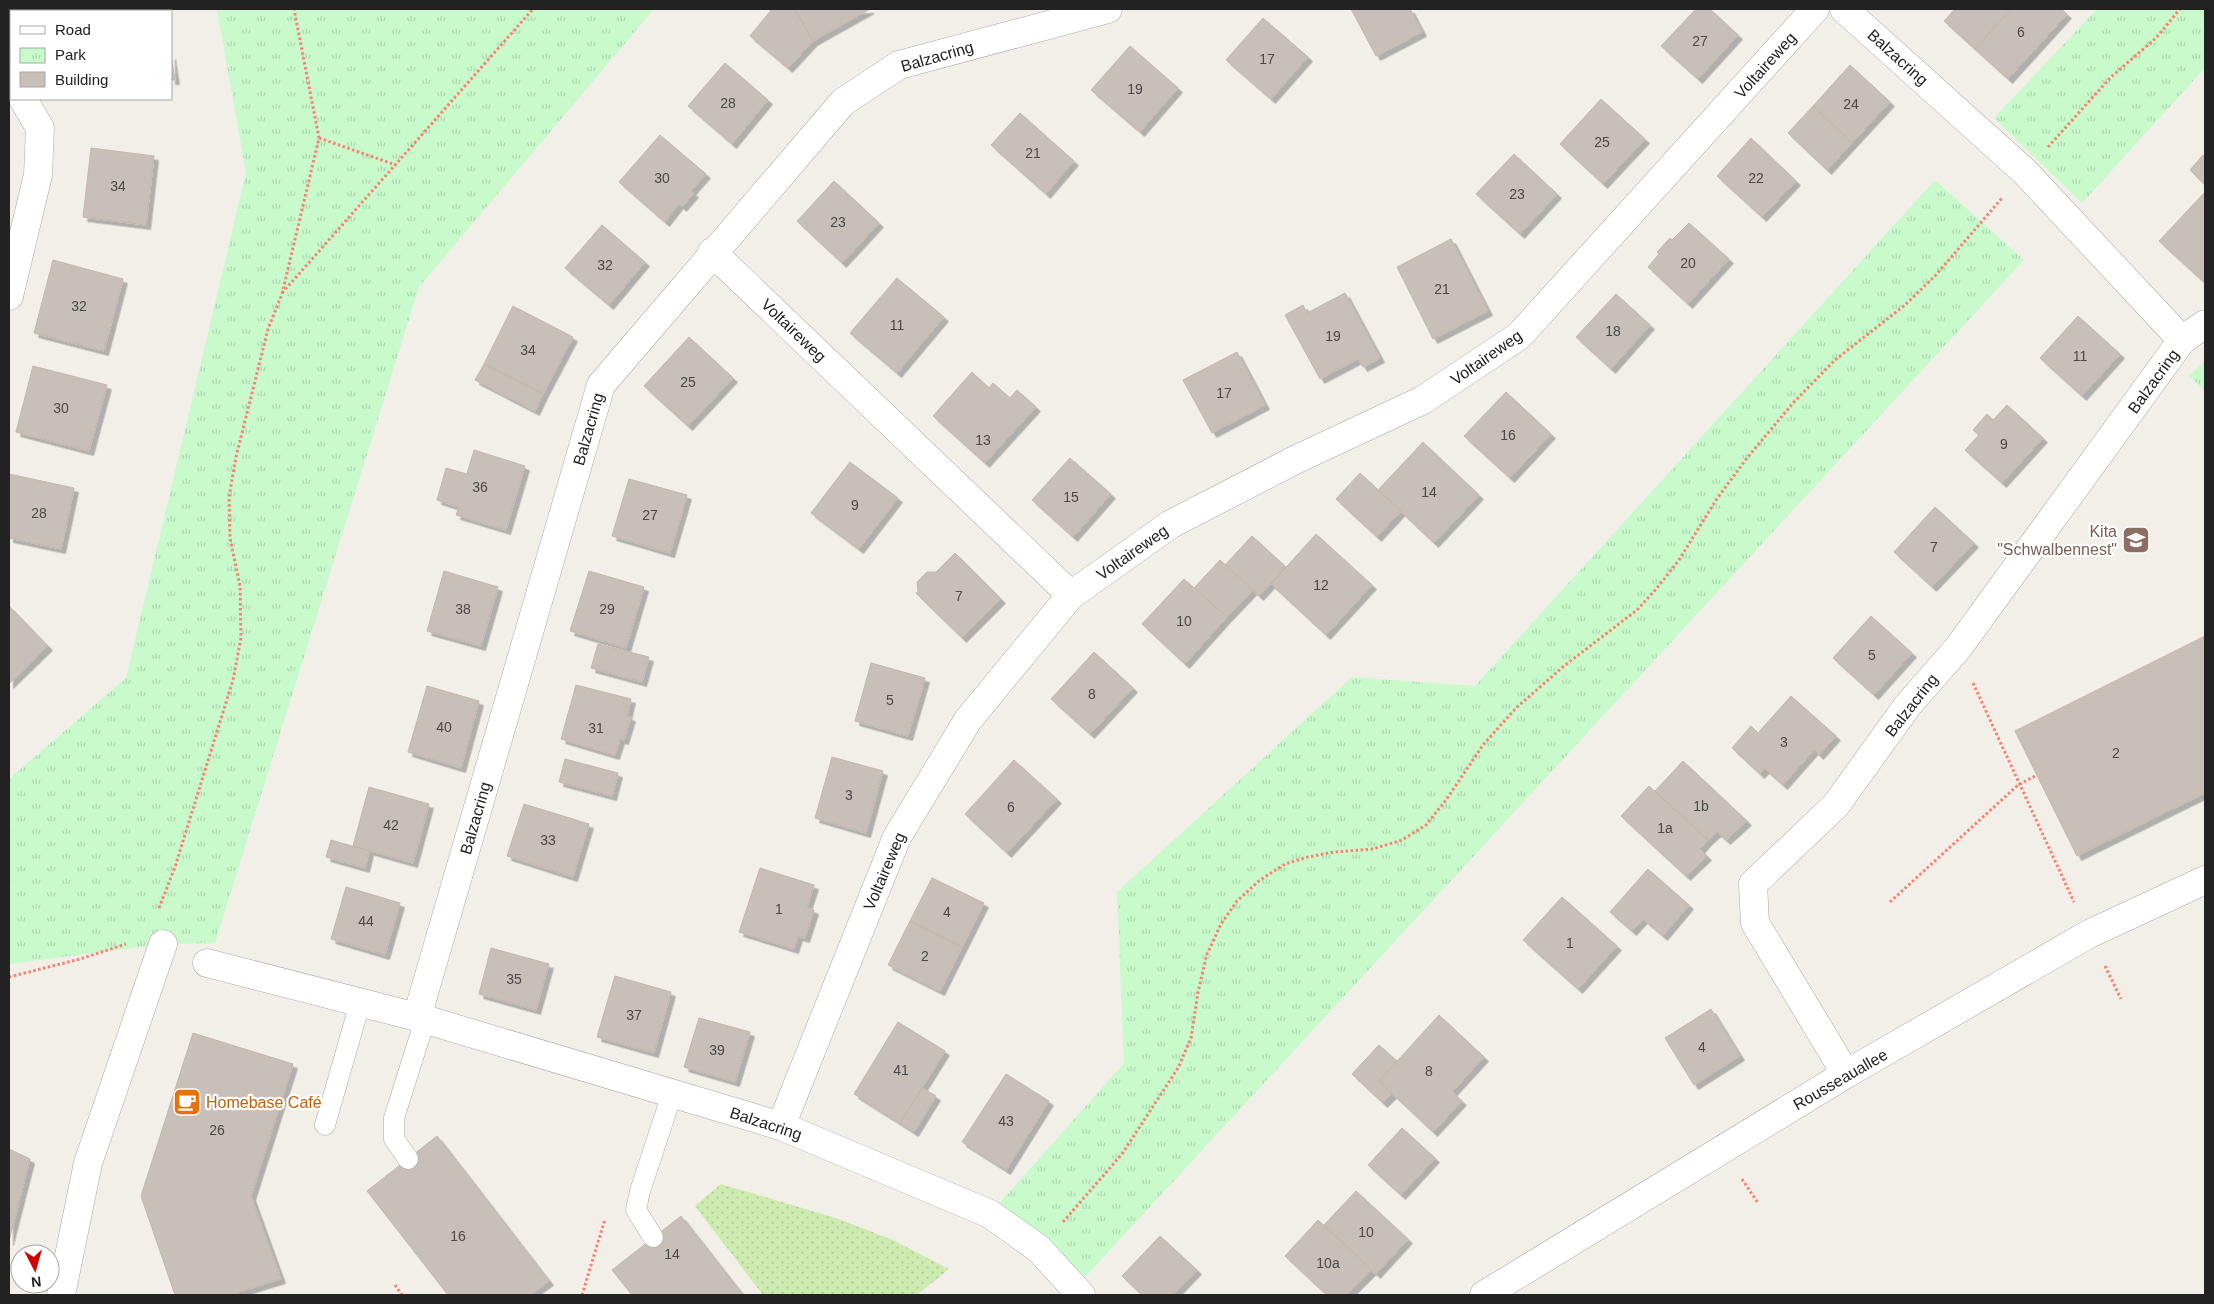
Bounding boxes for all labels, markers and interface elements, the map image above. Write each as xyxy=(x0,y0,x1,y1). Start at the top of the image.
legend xyxy=(10,10,172,100)
text: Road xyxy=(55,21,91,38)
house number: 6 xyxy=(2017,24,2025,40)
street label: Balzacring xyxy=(1864,26,1931,89)
street label: Voltaireweg xyxy=(1731,29,1799,102)
house number: 27 xyxy=(1692,33,1708,49)
street label: Balzacring xyxy=(899,38,975,75)
text: Park xyxy=(55,46,86,63)
house number: 17 xyxy=(1259,51,1275,67)
text: Building xyxy=(55,71,108,88)
house number: 19 xyxy=(1127,81,1143,97)
house number: 28 xyxy=(720,95,736,111)
house number: 24 xyxy=(1843,96,1859,112)
house number: 25 xyxy=(1594,134,1610,150)
house number: 21 xyxy=(1025,145,1041,161)
house number: 30 xyxy=(654,170,670,186)
house number: 22 xyxy=(1748,170,1764,186)
house number: 34 xyxy=(110,178,126,194)
house number: 23 xyxy=(1509,186,1525,202)
house number: 23 xyxy=(830,214,846,230)
house number: 20 xyxy=(1680,255,1696,271)
house number: 32 xyxy=(597,257,613,273)
house number: 21 xyxy=(1434,281,1450,297)
street label: Voltaireweg xyxy=(758,296,829,365)
house number: 32 xyxy=(71,298,87,314)
house number: 11 xyxy=(890,317,904,333)
house number: 18 xyxy=(1605,323,1621,339)
street label: Voltaireweg xyxy=(1448,327,1525,388)
house number: 19 xyxy=(1325,328,1341,344)
house number: 34 xyxy=(520,342,536,358)
street label: Balzacring xyxy=(2125,346,2182,417)
house number: 11 xyxy=(2073,348,2087,364)
house number: 25 xyxy=(680,374,696,390)
house number: 17 xyxy=(1216,385,1232,401)
street label: Balzacring xyxy=(570,391,607,467)
house number: 30 xyxy=(53,400,69,416)
house number: 16 xyxy=(1500,427,1516,443)
house number: 13 xyxy=(975,432,991,448)
house number: 9 xyxy=(2000,436,2008,452)
house number: 36 xyxy=(472,479,488,495)
house number: 14 xyxy=(1421,484,1437,500)
house number: 15 xyxy=(1063,489,1079,505)
house number: 9 xyxy=(851,497,859,513)
house number: 28 xyxy=(31,505,47,521)
house number: 27 xyxy=(642,507,658,523)
street label: Voltaireweg xyxy=(1094,522,1171,583)
place label: Kita "Schwalbennest" xyxy=(1997,523,2117,558)
school or university icon: Kita "Schwalbennest" xyxy=(2121,525,2151,555)
house number: 7 xyxy=(1930,539,1938,555)
house number: 12 xyxy=(1313,577,1329,593)
house number: 7 xyxy=(955,588,963,604)
house number: 38 xyxy=(455,601,471,617)
house number: 29 xyxy=(599,601,615,617)
house number: 10 xyxy=(1176,613,1192,629)
house number: 5 xyxy=(1868,647,1876,663)
street label: Balzacring xyxy=(1882,671,1941,740)
house number: 8 xyxy=(1088,686,1096,702)
house number: 5 xyxy=(886,692,894,708)
house number: 40 xyxy=(436,719,452,735)
house number: 31 xyxy=(588,720,604,736)
house number: 3 xyxy=(1780,734,1788,750)
house number: 2 xyxy=(2112,745,2120,761)
street label: Balzacring xyxy=(457,780,494,856)
house number: 3 xyxy=(845,787,853,803)
house number: 1b xyxy=(1693,798,1709,814)
house number: 6 xyxy=(1007,799,1015,815)
house number: 42 xyxy=(383,817,399,833)
house number: 1a xyxy=(1657,820,1673,836)
street label: Voltaireweg xyxy=(860,830,908,913)
house number: 33 xyxy=(540,832,556,848)
house number: 1 xyxy=(775,901,783,917)
house number: 4 xyxy=(943,904,951,920)
house number: 44 xyxy=(358,913,374,929)
house number: 1 xyxy=(1566,935,1574,951)
house number: 2 xyxy=(921,948,929,964)
house number: 35 xyxy=(506,971,522,987)
house number: 37 xyxy=(626,1007,642,1023)
house number: 4 xyxy=(1698,1039,1706,1055)
house number: 39 xyxy=(709,1042,725,1058)
street label: Rousseauallee xyxy=(1790,1046,1890,1113)
house number: 41 xyxy=(893,1062,909,1078)
house number: 8 xyxy=(1425,1063,1433,1079)
cafe icon: Homebase Café xyxy=(172,1087,202,1117)
place label: Homebase Café xyxy=(206,1094,322,1111)
street label: Balzacring xyxy=(728,1104,804,1143)
house number: 43 xyxy=(998,1113,1014,1129)
house number: 26 xyxy=(209,1122,225,1138)
house number: 10 xyxy=(1358,1224,1374,1240)
house number: 16 xyxy=(450,1228,466,1244)
north arrow xyxy=(10,1244,60,1294)
house number: 14 xyxy=(664,1246,680,1262)
house number: 10a xyxy=(1316,1255,1340,1271)
text: N xyxy=(30,1273,42,1290)

